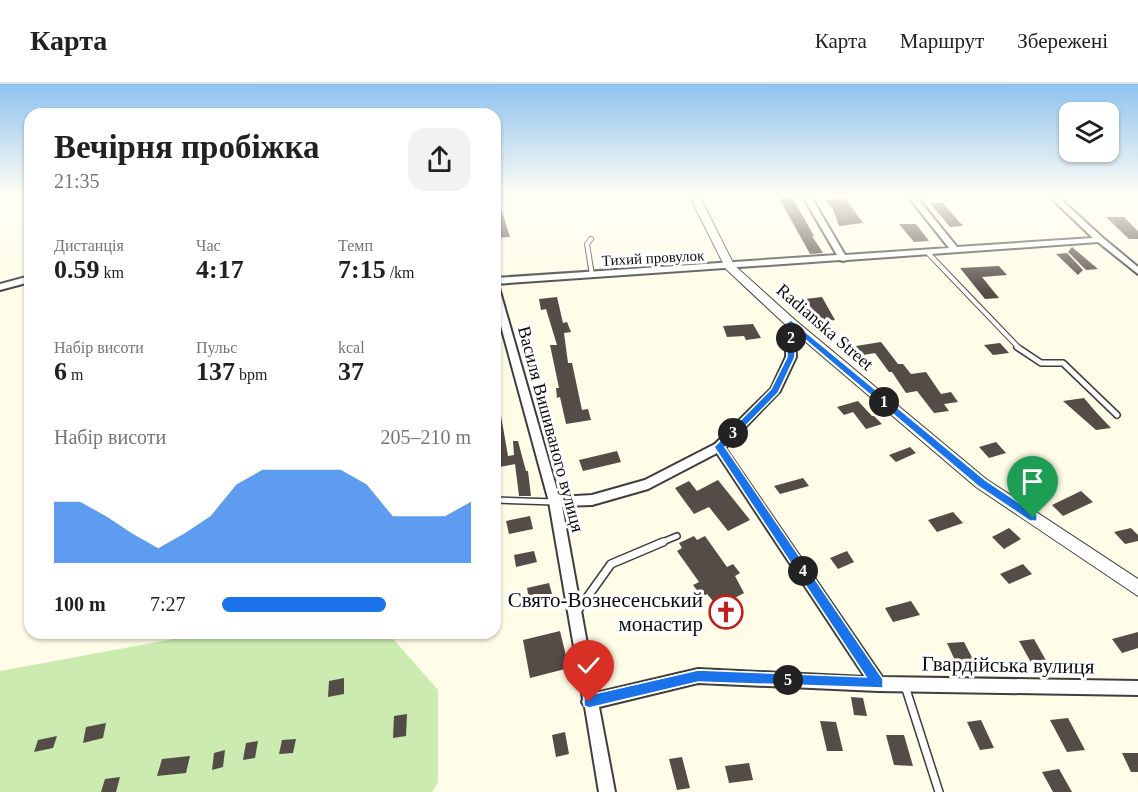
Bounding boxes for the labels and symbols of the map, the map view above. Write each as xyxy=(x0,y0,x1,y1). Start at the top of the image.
street label: Тихий провулок xyxy=(601,247,705,269)
street label: Radianska Street xyxy=(773,280,877,374)
pin: 2 xyxy=(776,323,806,353)
street label: Василя Вишиваного вулиця xyxy=(514,324,588,534)
pin: 1 xyxy=(869,387,899,417)
pin: 3 xyxy=(718,418,748,448)
pin xyxy=(1007,456,1058,518)
pin: 4 xyxy=(788,556,818,586)
place label: Cвято-Вознесенський монастир xyxy=(508,588,703,636)
church icon: Cвято-Вознесенський монастир xyxy=(708,594,744,630)
pin xyxy=(563,640,614,702)
street label: Гвардійська вулиця xyxy=(921,651,1095,679)
pin: 5 xyxy=(773,665,803,695)

